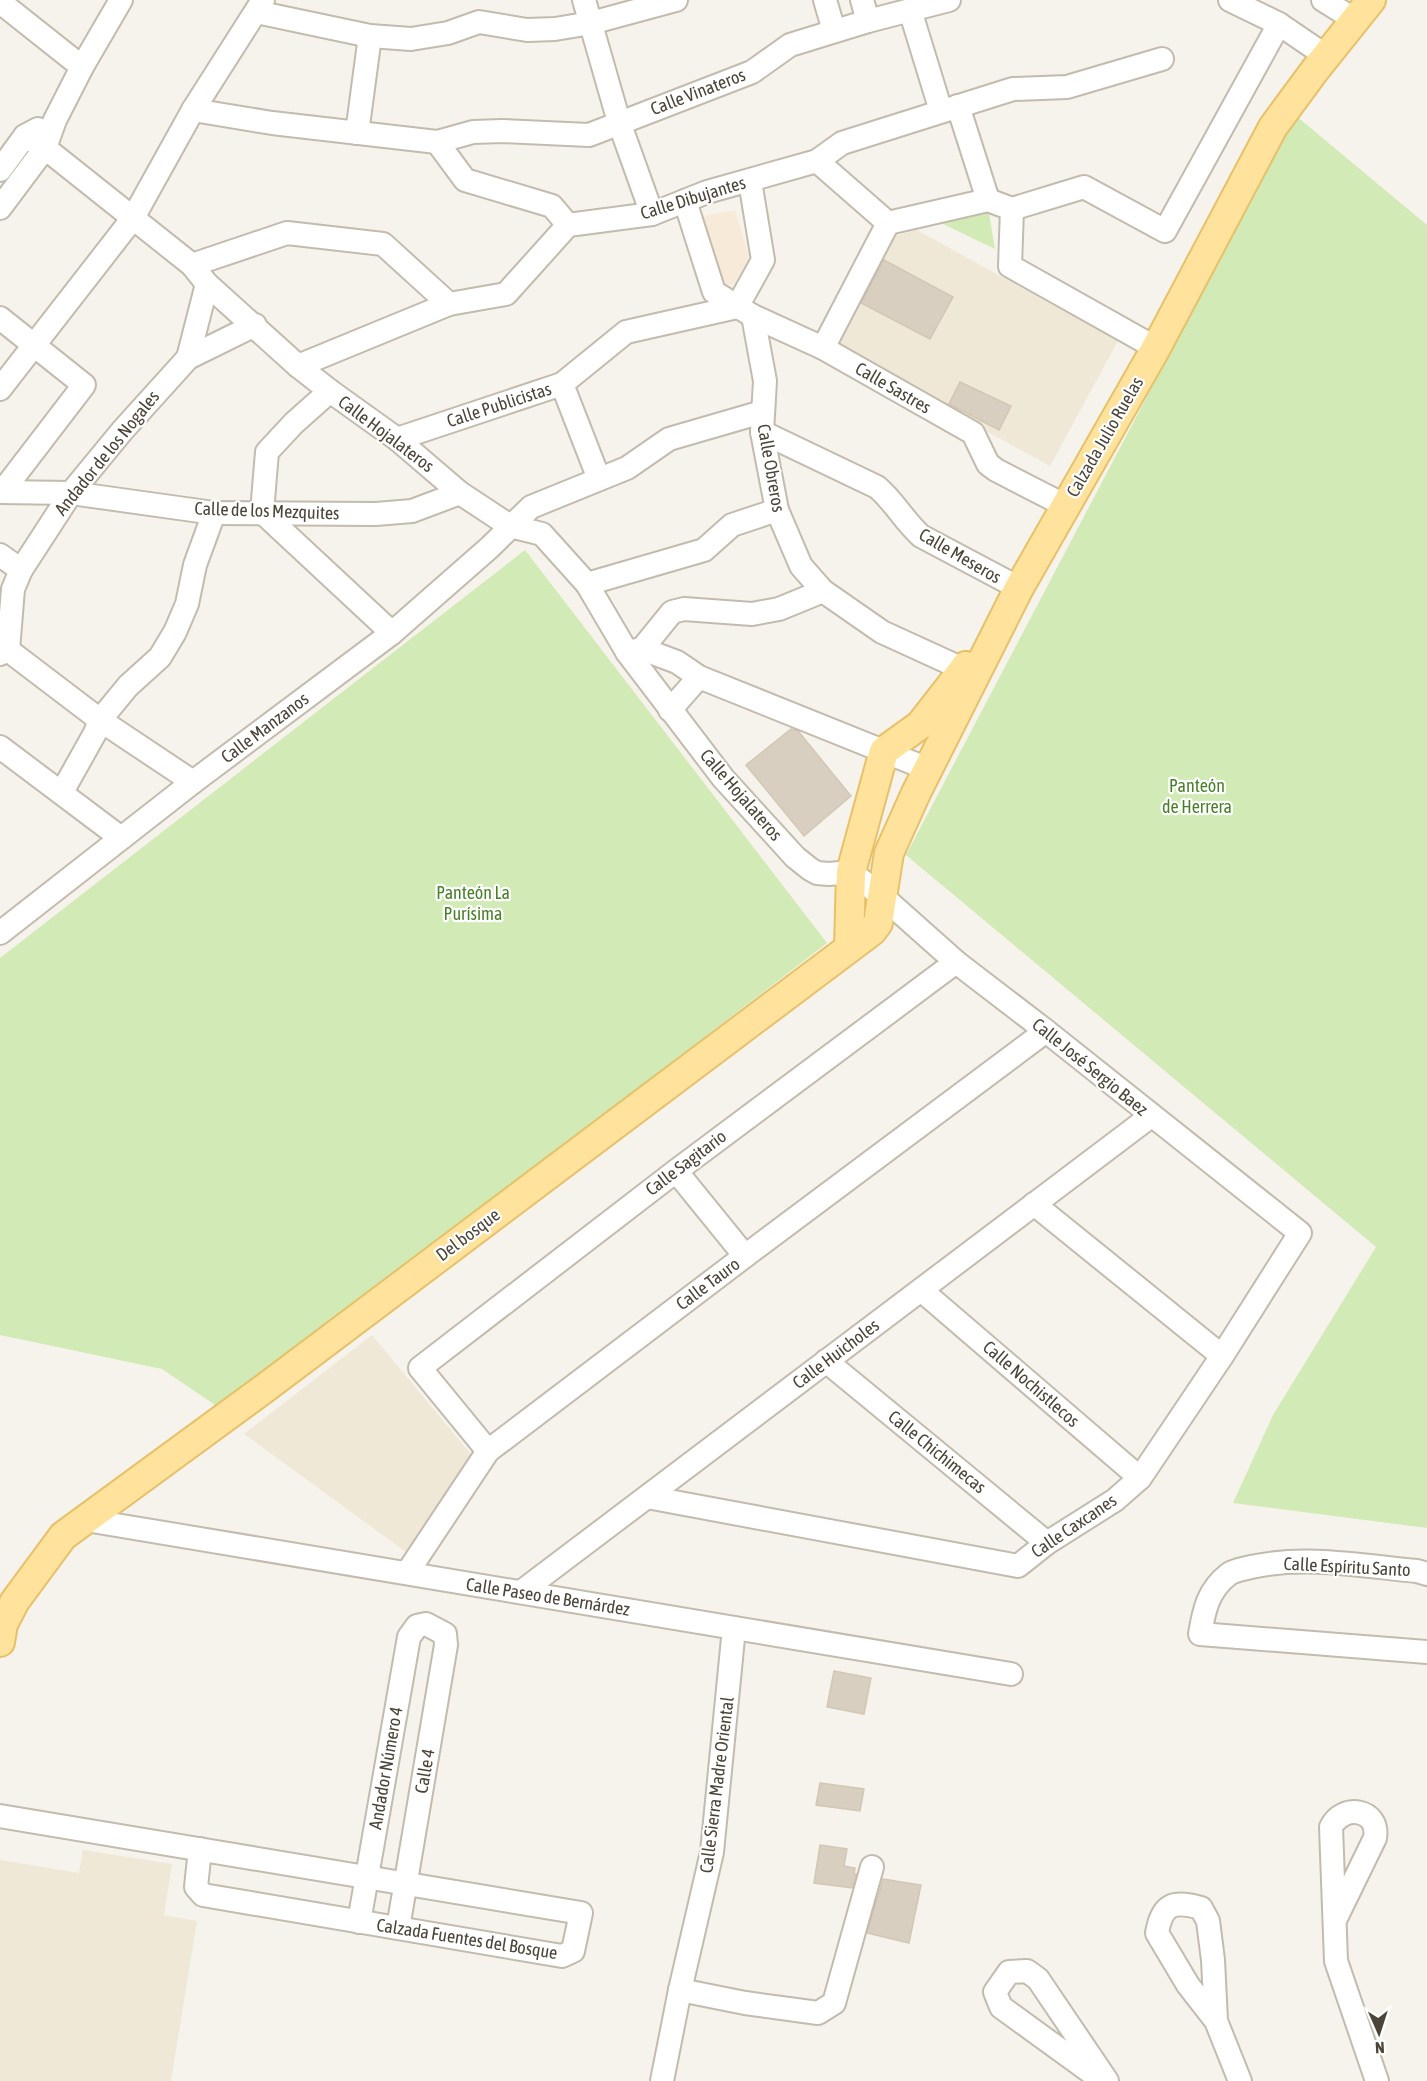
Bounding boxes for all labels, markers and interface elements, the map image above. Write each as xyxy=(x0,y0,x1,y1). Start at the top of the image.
street label: Calle Vinateros xyxy=(647,64,748,119)
street label: Calle Dibujantes xyxy=(638,172,748,223)
street label: Calle Sastres xyxy=(852,358,935,418)
street label: Calzada Julio Ruelas xyxy=(1062,373,1147,501)
street label: Calle Publicistas xyxy=(444,378,554,431)
street label: Andador de los Nogales xyxy=(50,386,163,519)
street label: Calle Hojalateros xyxy=(334,391,438,476)
street label: Calle Obreros xyxy=(753,422,790,514)
street label: Calle de los Mezquites xyxy=(194,497,340,524)
street label: Calle Meseros xyxy=(915,524,1005,588)
street label: Calle Manzanos xyxy=(217,688,313,767)
street label: Calle Hojalateros xyxy=(696,745,787,845)
park label: Panteón de Herrera xyxy=(1162,775,1232,817)
park label: Panteón La Purísima xyxy=(436,882,510,924)
street label: Calle José Sergio Baez xyxy=(1028,1014,1153,1120)
street label: Calle Sagitario xyxy=(641,1125,730,1200)
street label: Del bosque xyxy=(432,1204,504,1265)
street label: Calle Tauro xyxy=(672,1253,744,1314)
street label: Calle Huicholes xyxy=(788,1314,883,1393)
street label: Calle Nochistlecos xyxy=(979,1336,1084,1431)
street label: Calle Chichimecas xyxy=(884,1406,990,1497)
street label: Calle Caxcanes xyxy=(1027,1489,1120,1562)
street label: Calle Espíritu Santo xyxy=(1283,1553,1411,1580)
street label: Calle Paseo de Bernárdez xyxy=(465,1573,632,1620)
street label: Calle Sierra Madre Oriental xyxy=(695,1695,738,1874)
street label: Andador Número 4 xyxy=(364,1705,407,1831)
street label: Calle 4 xyxy=(410,1747,439,1795)
street label: Calzada Fuentes del Bosque xyxy=(375,1914,559,1963)
north arrow xyxy=(1349,2003,1409,2063)
text: N xyxy=(1375,2039,1385,2057)

